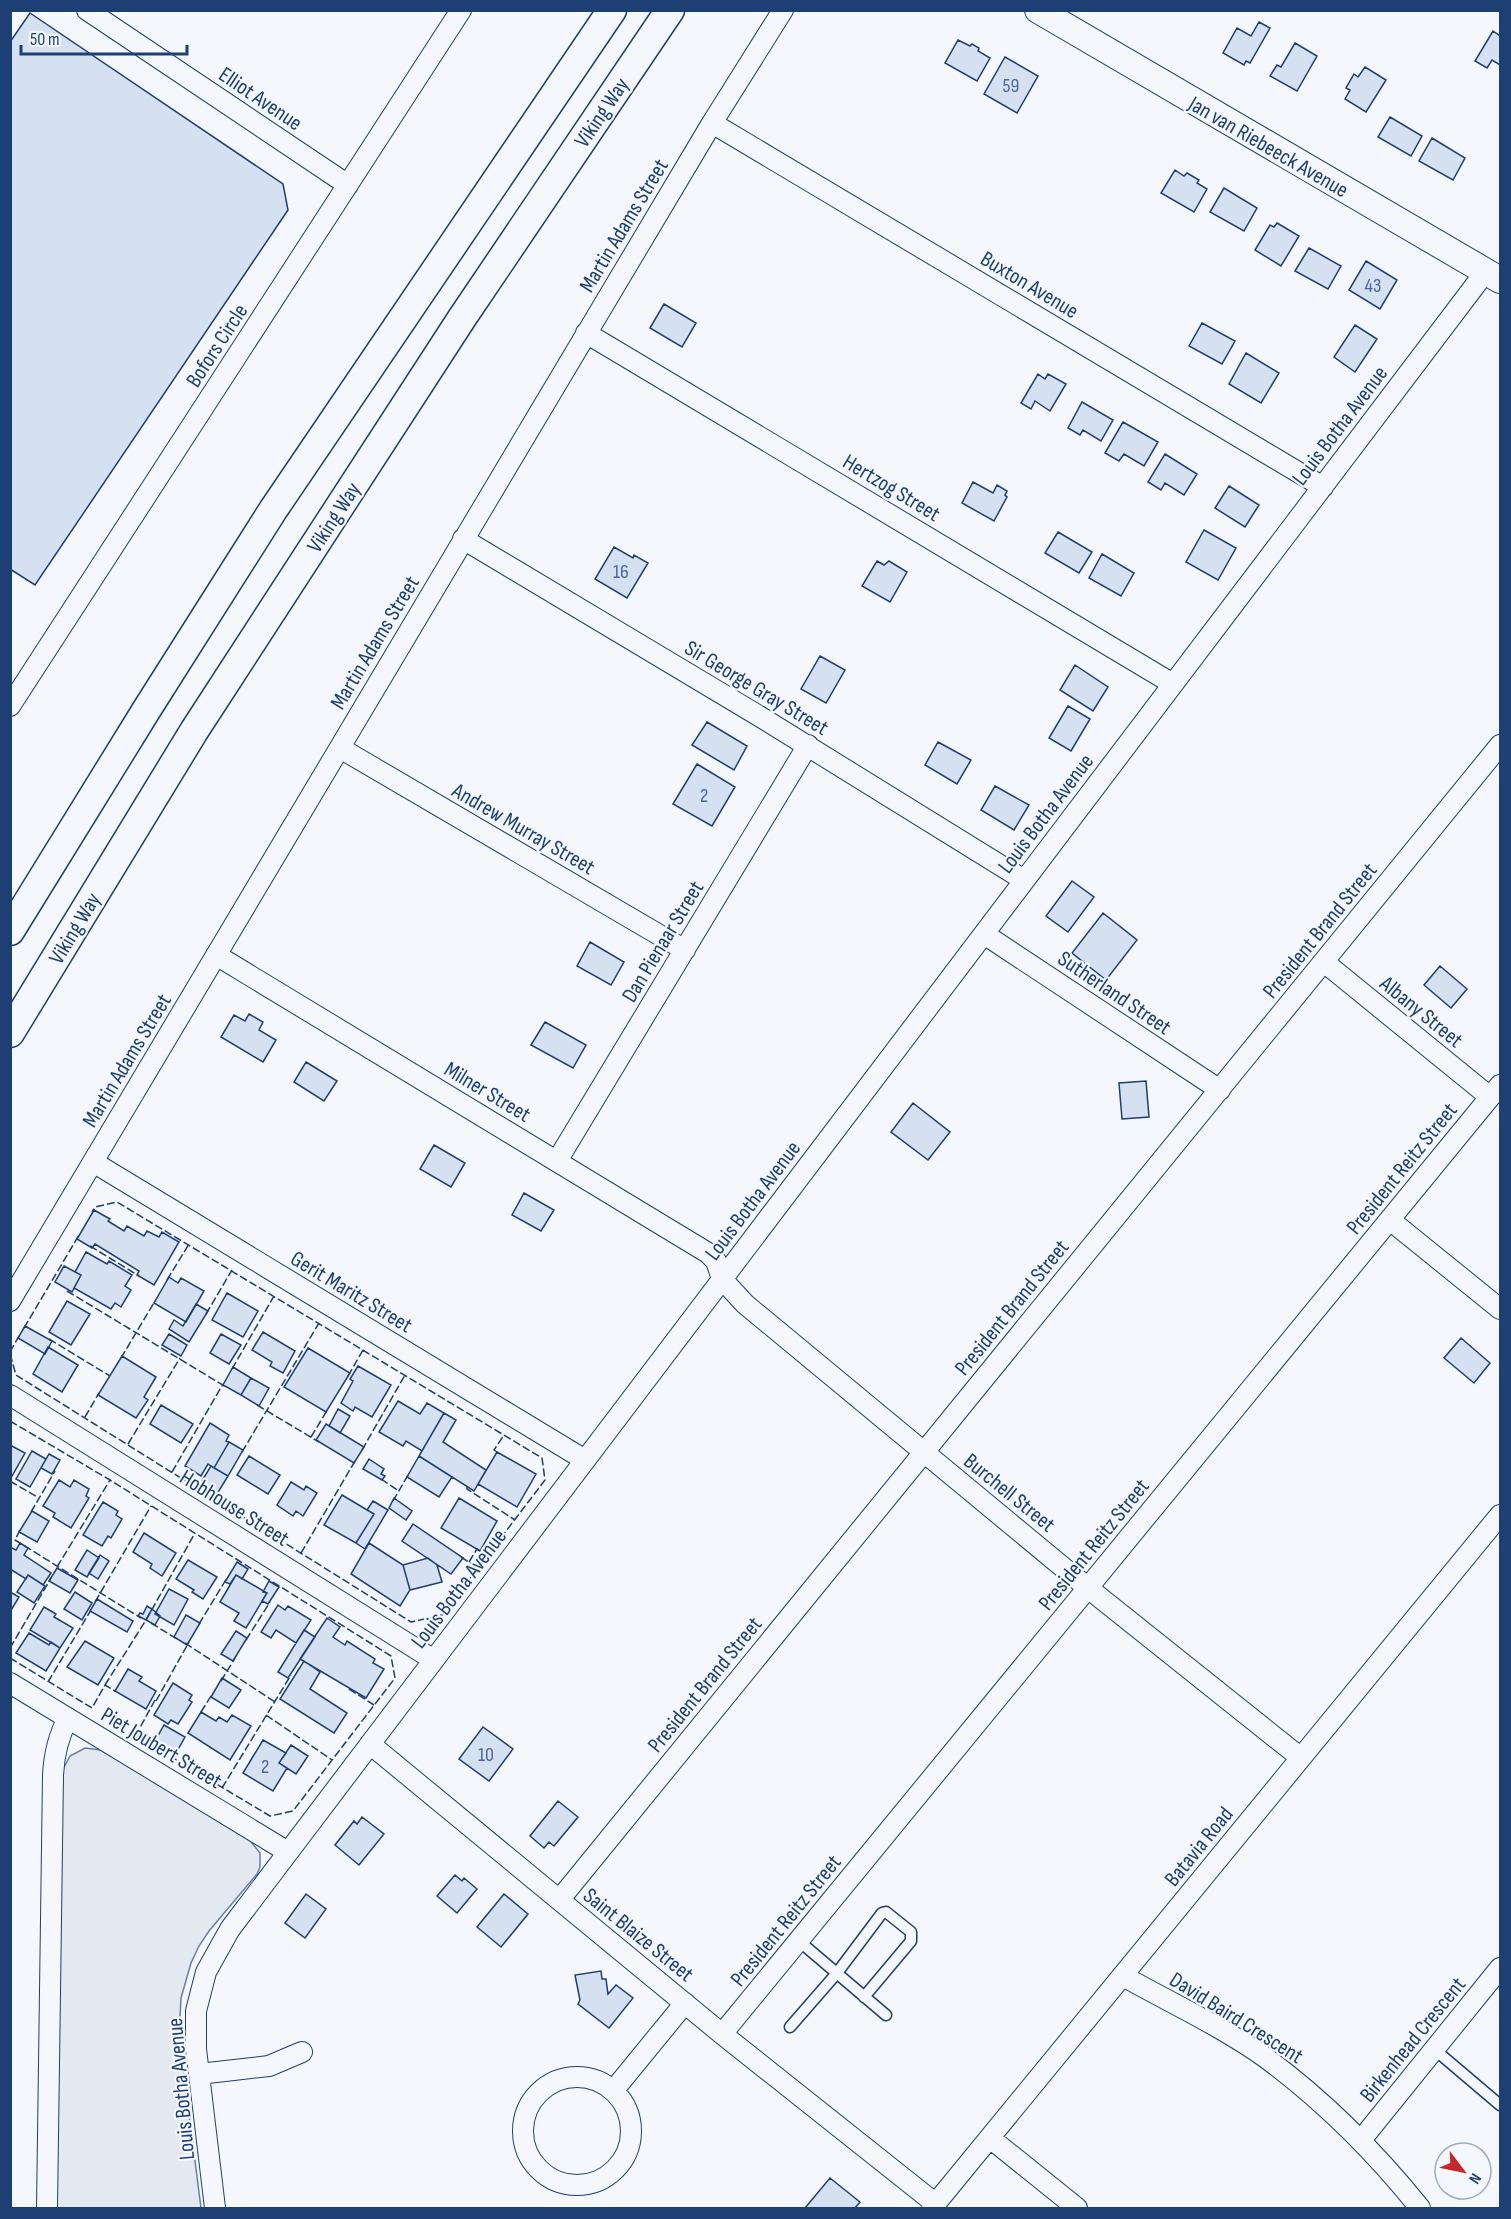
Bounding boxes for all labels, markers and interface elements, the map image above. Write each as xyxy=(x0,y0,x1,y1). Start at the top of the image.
scale bar xyxy=(21,18,188,56)
text: 50 m xyxy=(30,29,60,50)
street label: Elliot Avenue xyxy=(213,62,307,137)
street label: Viking Way xyxy=(569,72,636,153)
house number: 59 xyxy=(1003,74,1019,98)
street label: Jan van Riebeeck Avenue xyxy=(1183,90,1353,204)
street label: Martin Adams Street xyxy=(574,154,675,297)
street label: Buxton Avenue xyxy=(975,246,1083,325)
house number: 43 xyxy=(1365,274,1381,298)
street label: Bofors Circle xyxy=(180,299,254,392)
street label: Louis Botha Avenue xyxy=(1287,361,1394,491)
street label: Hertzog Street xyxy=(838,449,945,528)
street label: Viking Way xyxy=(301,477,367,558)
house number: 16 xyxy=(613,560,629,584)
street label: Martin Adams Street xyxy=(325,571,426,714)
street label: Sir George Gray Street xyxy=(680,635,833,742)
street label: Louis Botha Avenue xyxy=(993,749,1100,879)
street label: Andrew Murray Street xyxy=(446,777,600,881)
house number: 2 xyxy=(700,784,708,808)
street label: President Brand Street xyxy=(1257,857,1383,1004)
street label: Dan Pienaar Street xyxy=(616,876,710,1007)
street label: Viking Way xyxy=(43,888,107,969)
street label: Sutherland Street xyxy=(1052,945,1176,1041)
street label: Albany Street xyxy=(1373,970,1468,1054)
street label: Martin Adams Street xyxy=(77,989,178,1132)
street label: Milner Street xyxy=(439,1056,535,1129)
street label: President Reitz Street xyxy=(1341,1098,1464,1240)
street label: Louis Botha Avenue xyxy=(700,1136,807,1266)
street label: President Brand Street xyxy=(949,1234,1075,1381)
street label: Gerit Maritz Street xyxy=(286,1245,417,1339)
street label: Burchell Street xyxy=(958,1448,1061,1538)
street label: Hobhouse Street xyxy=(175,1464,294,1553)
street label: President Reitz Street xyxy=(1033,1474,1156,1616)
street label: Louis Botha Avenue xyxy=(406,1524,513,1654)
street label: President Brand Street xyxy=(642,1611,768,1758)
street label: Piet Joubert Street xyxy=(96,1702,227,1795)
house number: 10 xyxy=(478,1743,494,1767)
house number: 2 xyxy=(261,1755,269,1779)
street label: Batavia Road xyxy=(1159,1802,1239,1892)
street label: President Reitz Street xyxy=(725,1850,848,1992)
street label: Saint Blaize Street xyxy=(577,1882,699,1988)
street label: David Baird Crescent xyxy=(1164,1966,1308,2070)
street label: Birkenhead Crescent xyxy=(1355,1972,1472,2108)
street label: Louis Botha Avenue xyxy=(162,2017,201,2161)
north arrow xyxy=(1433,2141,1493,2201)
text: N xyxy=(1464,2169,1485,2187)

